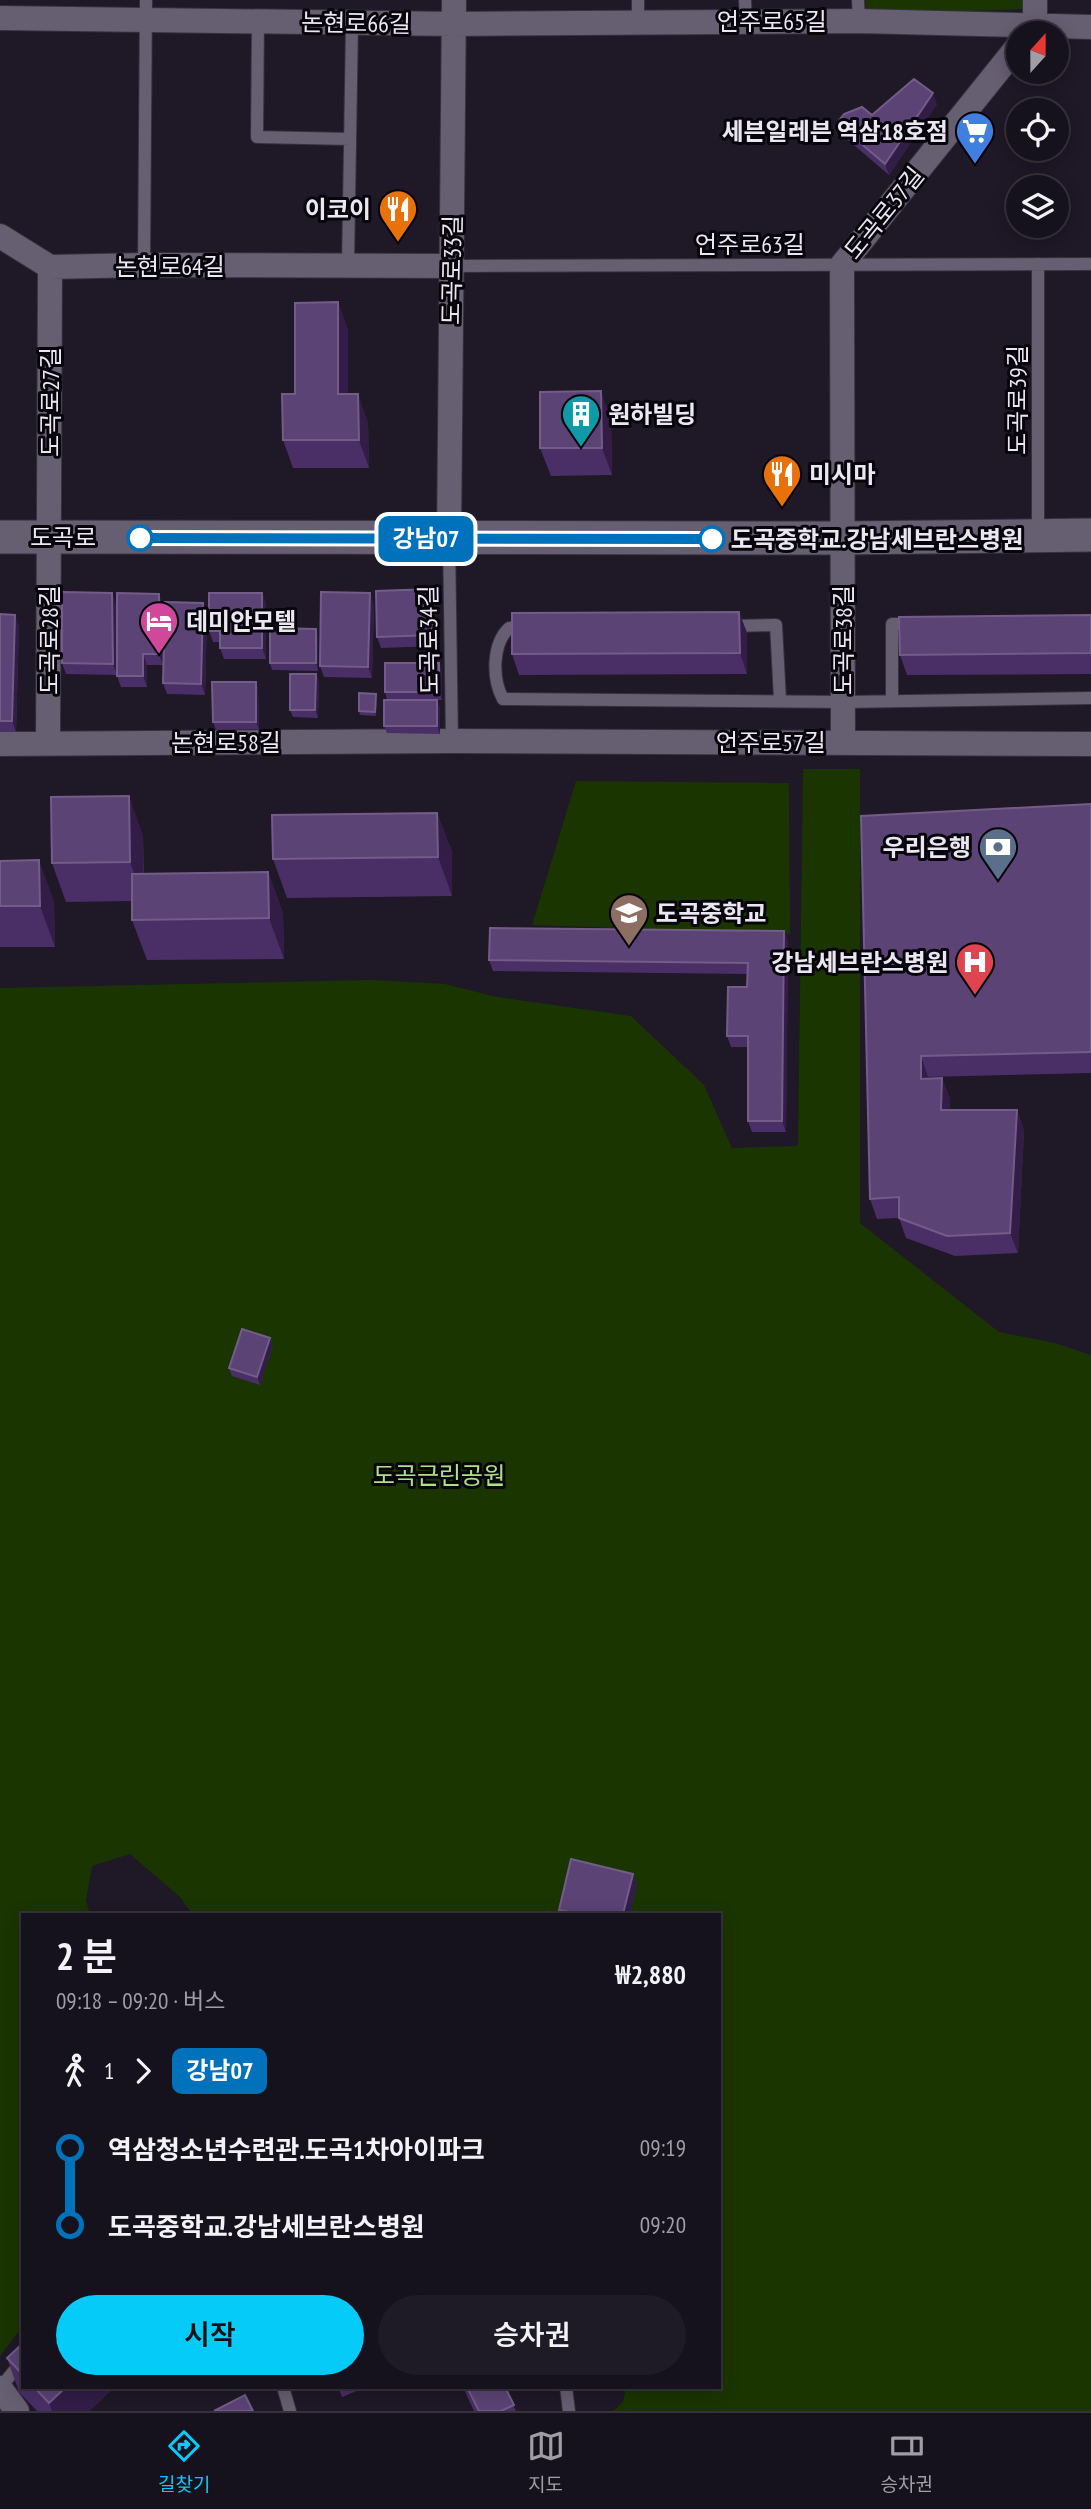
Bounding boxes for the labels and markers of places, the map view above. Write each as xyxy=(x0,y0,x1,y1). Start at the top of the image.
supermarket icon: 세븐일레븐 역삼18호점 xyxy=(954,110,996,165)
place label: 세븐일레븐 역삼18호점 xyxy=(721,116,948,147)
restaurant icon: 이코이 xyxy=(377,188,419,243)
place label: 이코이 xyxy=(305,194,371,225)
building icon: 원하빌딩 xyxy=(560,393,602,448)
place label: 원하빌딩 xyxy=(608,399,696,430)
restaurant icon: 미시마 xyxy=(761,453,803,508)
place label: 미시마 xyxy=(809,459,875,490)
place label: 도곡중학교.강남세브란스병원 xyxy=(731,524,1023,555)
unlabelled marker xyxy=(127,525,153,551)
marker: 도곡중학교.강남세브란스병원 xyxy=(699,526,725,552)
hotel icon: 데미안모텔 xyxy=(138,600,180,655)
place label: 데미안모텔 xyxy=(186,606,296,637)
bank icon: 우리은행 xyxy=(977,826,1019,881)
place label: 우리은행 xyxy=(883,832,971,863)
school or university icon: 도곡중학교 xyxy=(608,892,650,947)
place label: 도곡중학교 xyxy=(656,898,766,929)
hospital icon: 강남세브란스병원 xyxy=(954,941,996,996)
place label: 강남세브란스병원 xyxy=(771,947,948,978)

